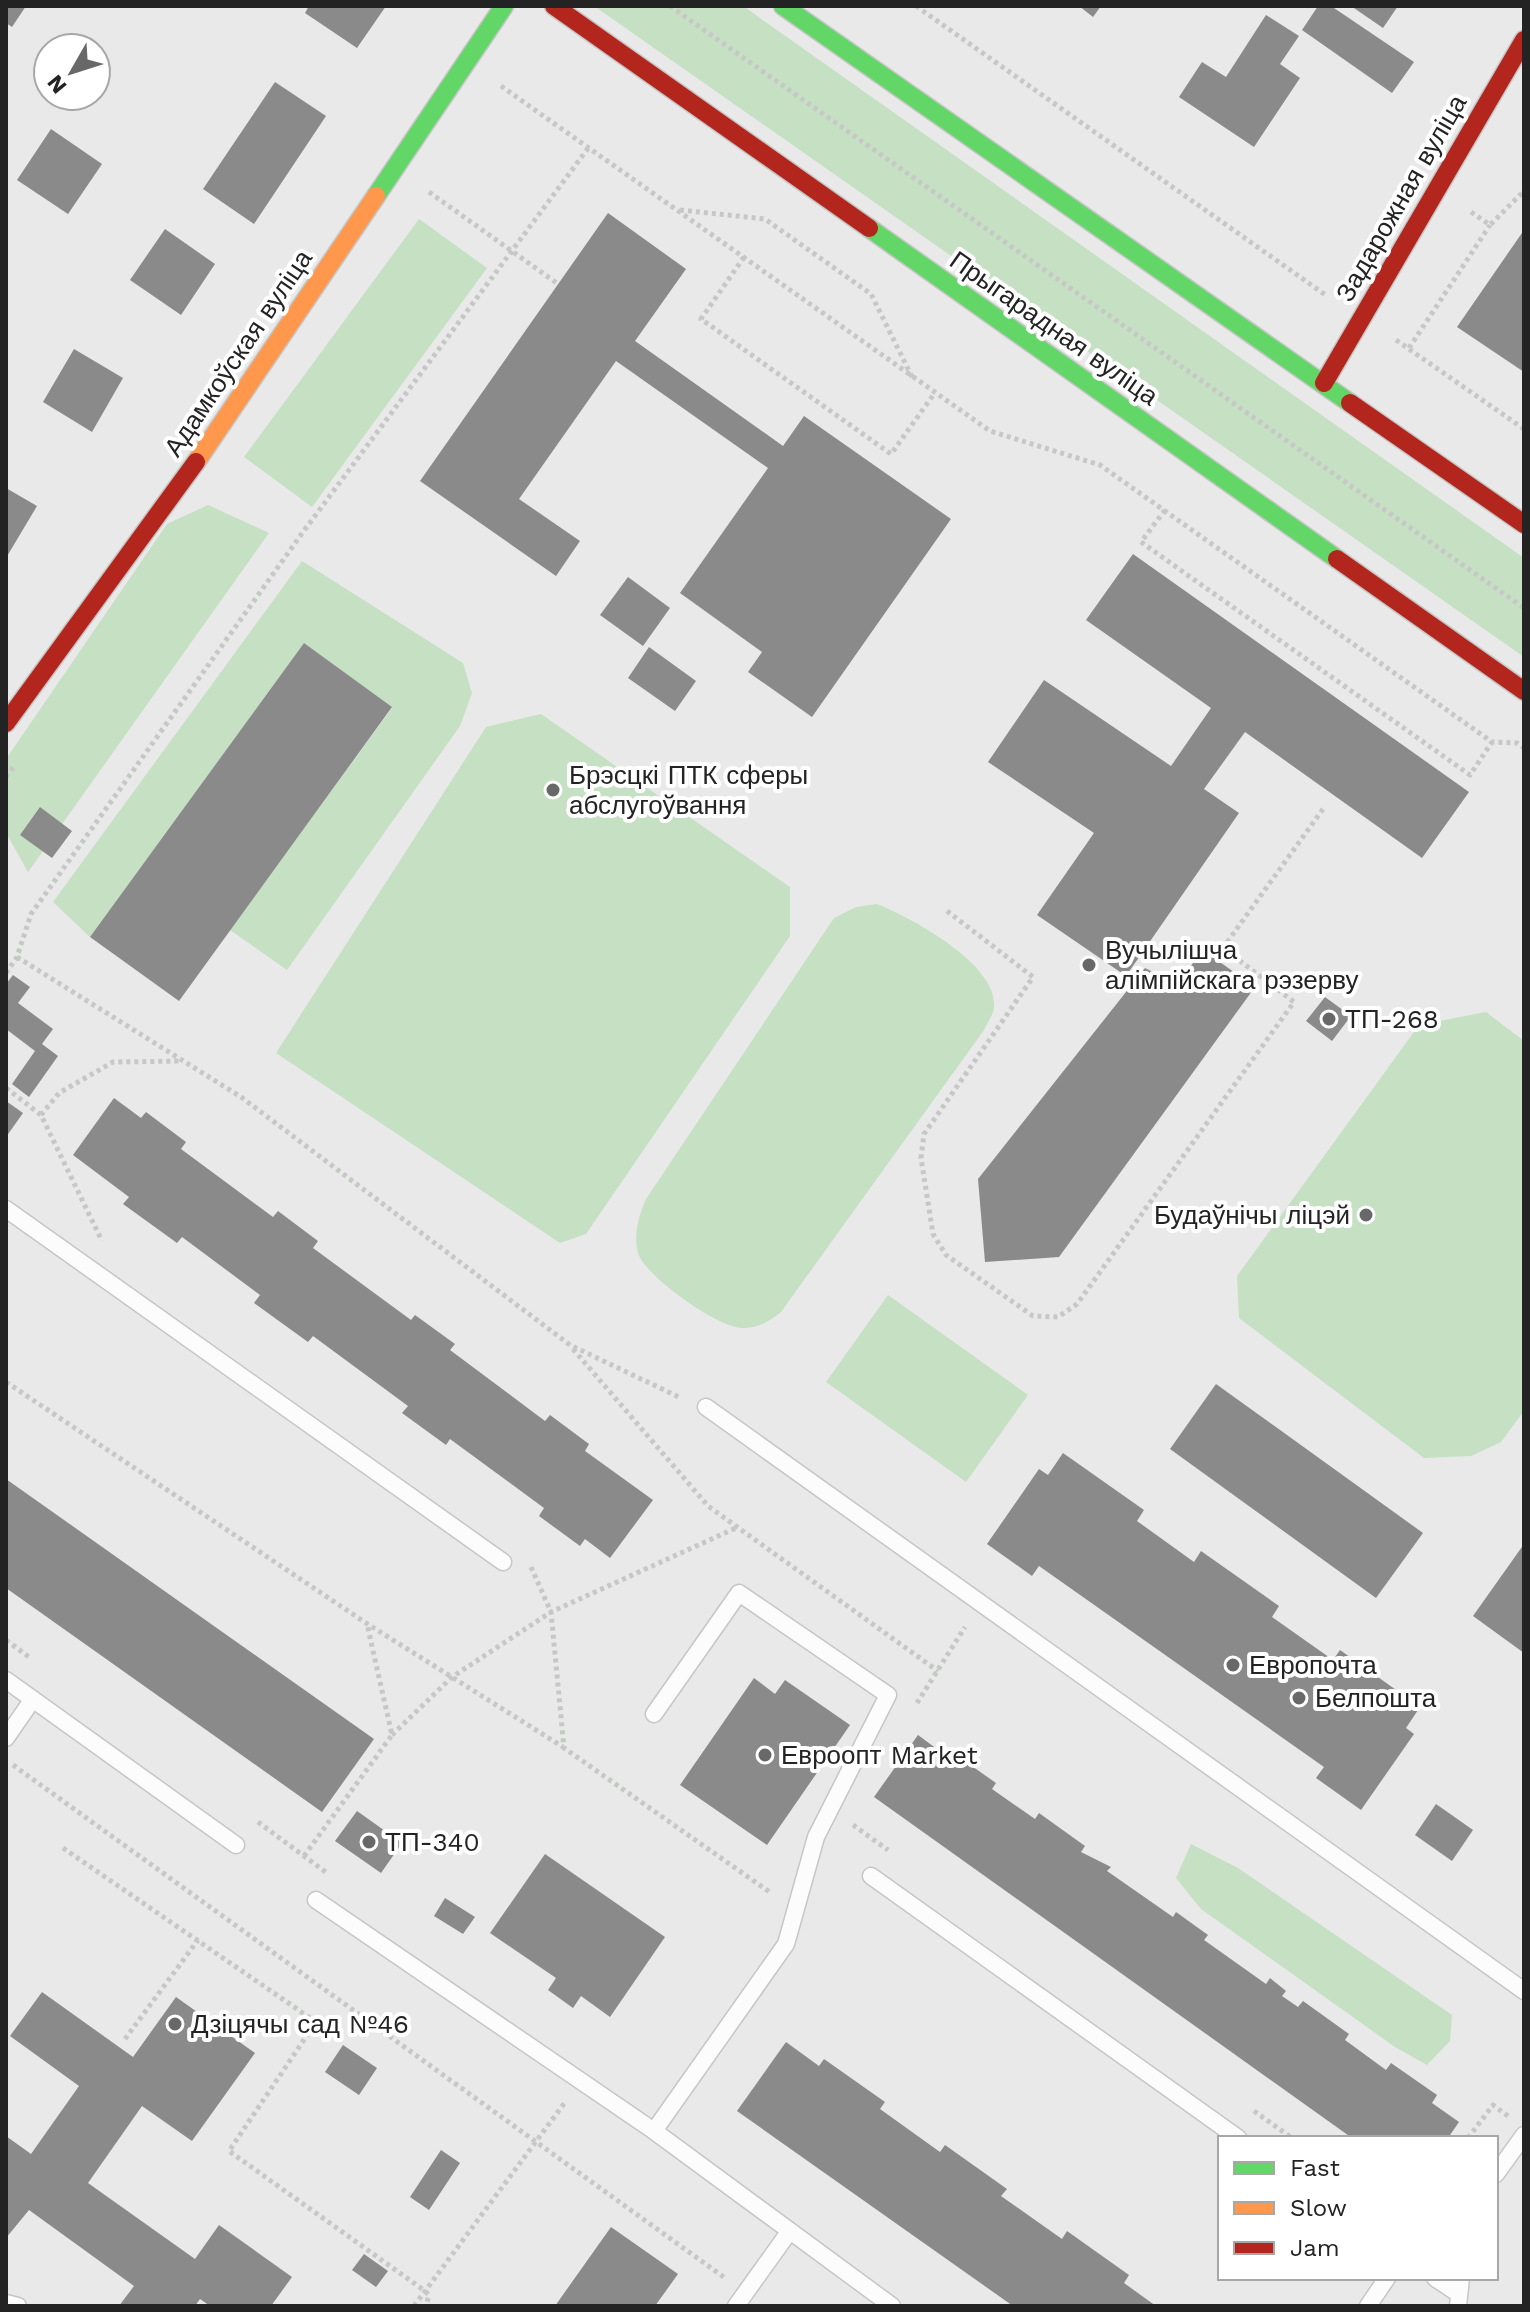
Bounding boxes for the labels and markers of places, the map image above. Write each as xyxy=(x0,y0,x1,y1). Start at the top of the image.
place label: Брэсцкі ПТК сферы абслугоўвання xyxy=(569,760,808,820)
marker: Брэсцкі ПТК сферы абслугоўвання xyxy=(544,781,562,799)
place label: Вучылішча алімпійскага рэзерву xyxy=(1105,935,1359,995)
marker: Вучылішча алімпійскага рэзерву xyxy=(1080,956,1098,974)
place label: ТП-268 xyxy=(1345,1004,1439,1034)
marker: ТП-268 xyxy=(1320,1010,1338,1028)
place label: Будаўнічы ліцэй xyxy=(1154,1200,1350,1230)
marker: Будаўнічы ліцэй xyxy=(1357,1206,1375,1224)
place label: Европочта xyxy=(1249,1650,1377,1680)
marker: Европочта xyxy=(1224,1656,1242,1674)
place label: Белпошта xyxy=(1315,1683,1437,1713)
marker: Белпошта xyxy=(1290,1689,1308,1707)
place label: Евроопт Market xyxy=(781,1740,978,1770)
marker: Евроопт Market xyxy=(756,1746,774,1764)
place label: ТП-340 xyxy=(385,1827,480,1857)
marker: ТП-340 xyxy=(360,1833,378,1851)
place label: Дзіцячы сад №46 xyxy=(191,2009,409,2039)
marker: Дзіцячы сад №46 xyxy=(166,2015,184,2033)

